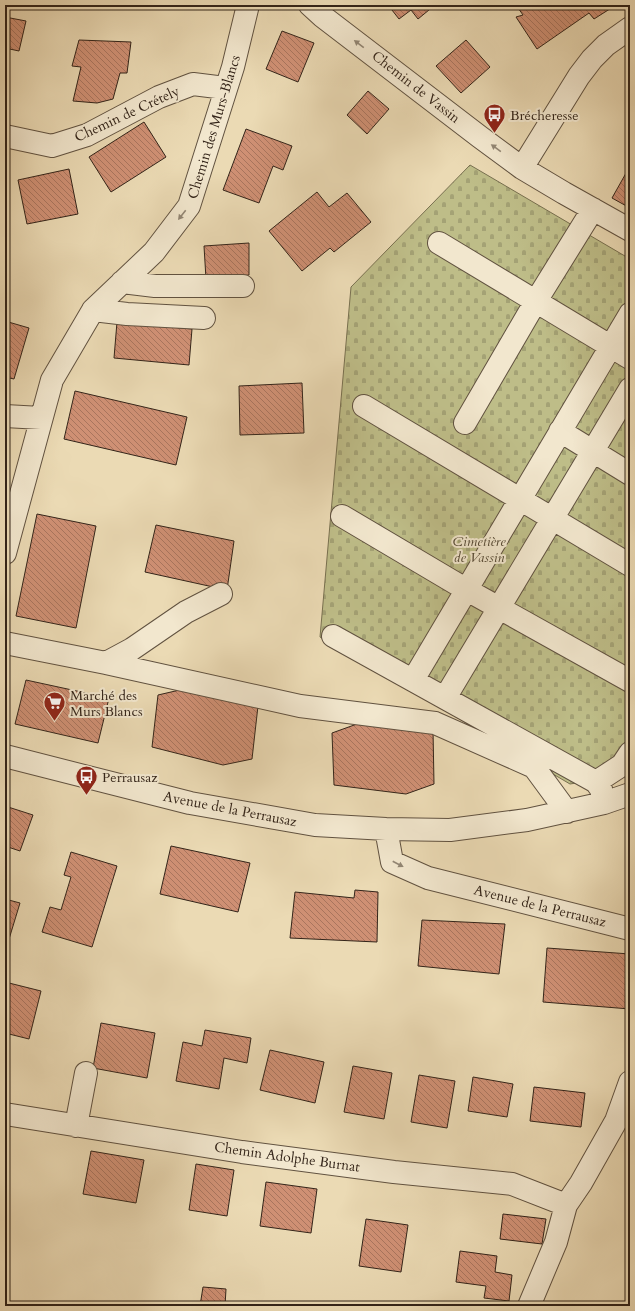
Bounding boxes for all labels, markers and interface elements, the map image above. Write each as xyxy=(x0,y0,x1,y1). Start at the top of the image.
one-way arrow xyxy=(354,40,365,48)
street label: Chemin de Vassin xyxy=(368,46,464,128)
street label: Chemin des Murs-Blancs xyxy=(183,52,245,201)
street label: Chemin de Crétely xyxy=(71,81,183,147)
bus stop icon: Brécheresse xyxy=(482,102,508,135)
place label: Brécheresse xyxy=(510,106,579,125)
one-way arrow xyxy=(491,145,501,153)
one-way arrow xyxy=(178,210,187,221)
park label: Cimetière de Vassin xyxy=(452,532,506,567)
place label: Marché des Murs Blancs xyxy=(70,686,143,721)
supermarket icon: Marché des Murs Blancs xyxy=(41,690,67,723)
bus stop icon: Perrausaz xyxy=(73,764,99,797)
place label: Perrausaz xyxy=(102,768,158,787)
street label: Avenue de la Perrausaz xyxy=(162,787,299,831)
one-way arrow xyxy=(392,861,404,867)
street label: Avenue de la Perrausaz xyxy=(472,880,609,932)
street label: Chemin Adolphe Burnat xyxy=(213,1137,362,1177)

